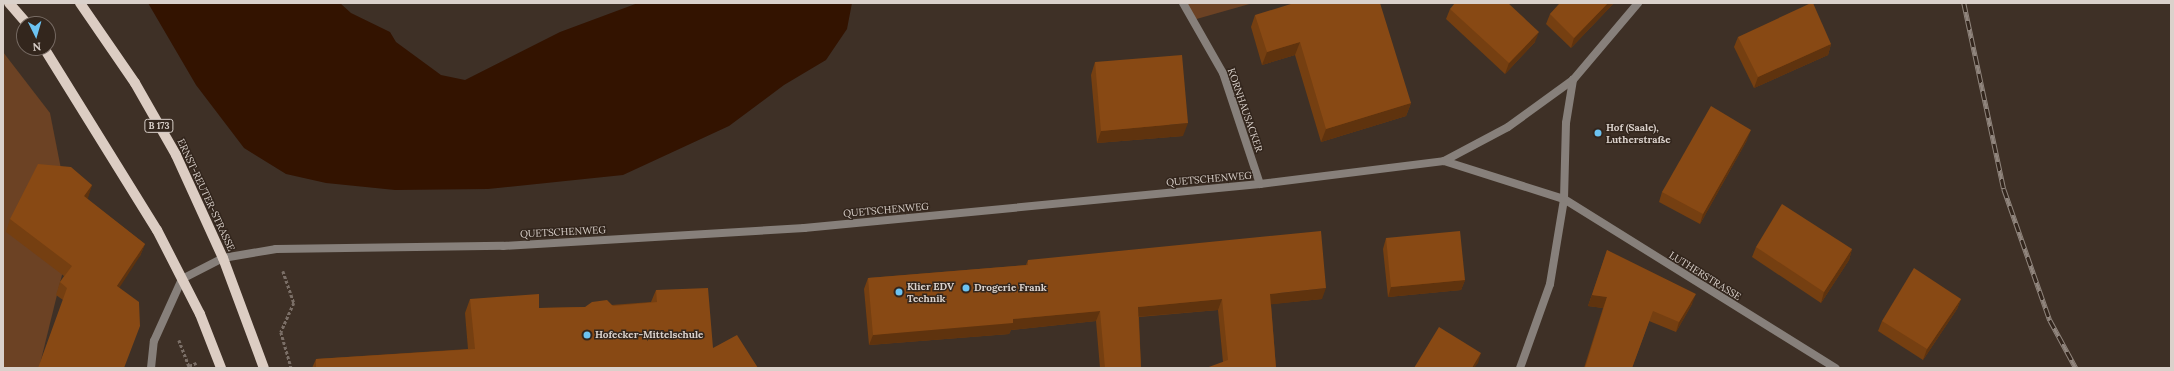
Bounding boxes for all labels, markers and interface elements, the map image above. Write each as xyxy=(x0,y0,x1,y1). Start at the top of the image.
north arrow xyxy=(16,16,56,56)
text: N xyxy=(32,40,42,54)
street label: KORNHAUSACKER xyxy=(1225,66,1265,154)
road number: B 173 xyxy=(144,119,174,133)
place label: Hof (Saale), Lutherstraße xyxy=(1606,121,1671,144)
marker: Hof (Saale), Lutherstraße xyxy=(1593,128,1603,138)
street label: ERNST-REUTER-STRASSE xyxy=(175,137,237,253)
street label: QUETSCHENWEG xyxy=(1166,169,1252,189)
street label: QUETSCHENWEG xyxy=(843,200,929,220)
street label: QUETSCHENWEG xyxy=(520,224,606,240)
street label: LUTHERSTRASSE xyxy=(1667,249,1743,303)
place label: Klier EDV Technik xyxy=(907,280,954,304)
place label: Drogerie Frank xyxy=(974,282,1047,294)
marker: Drogerie Frank xyxy=(961,283,971,293)
marker: Klier EDV Technik xyxy=(894,287,904,297)
place label: Hofecker-Mittelschule xyxy=(595,329,703,341)
marker: Hofecker-Mittelschule xyxy=(582,330,592,340)

